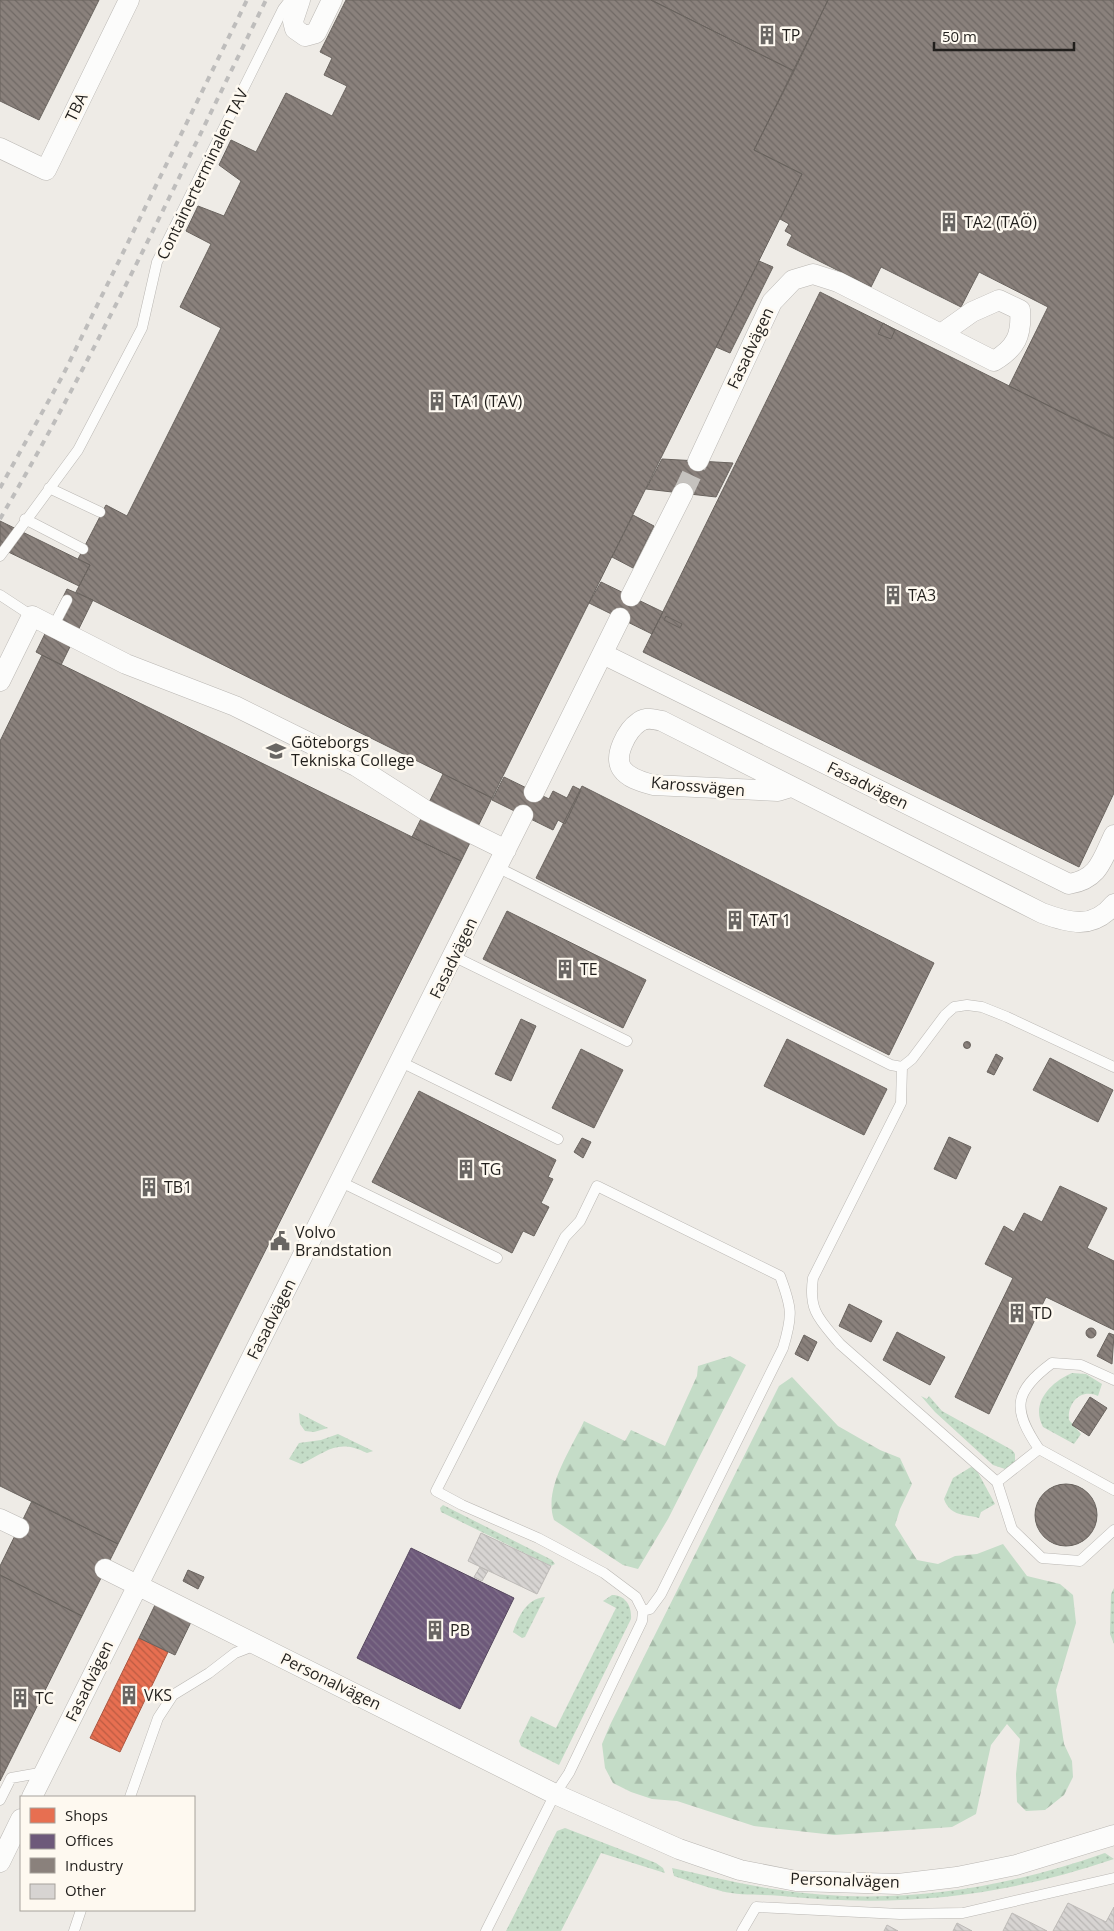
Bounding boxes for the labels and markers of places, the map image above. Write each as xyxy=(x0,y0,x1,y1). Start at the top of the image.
building icon: TP xyxy=(756,24,778,46)
place label: TP xyxy=(782,24,800,46)
building icon: TA2 (TAÖ) xyxy=(938,211,960,233)
place label: TA2 (TAÖ) xyxy=(964,211,1037,233)
building icon: TA1 (TAV) xyxy=(426,390,448,412)
place label: TA1 (TAV) xyxy=(452,390,522,412)
building icon: TA3 xyxy=(882,584,904,606)
place label: TA3 xyxy=(908,584,936,606)
place label: Göteborgs Tekniska College xyxy=(291,731,415,771)
school or university icon: Göteborgs Tekniska College xyxy=(265,740,287,762)
building icon: TAT 1 xyxy=(724,909,746,931)
place label: TAT 1 xyxy=(750,909,791,931)
building icon: TE xyxy=(554,958,576,980)
place label: TE xyxy=(580,958,598,980)
building icon: TG xyxy=(455,1158,477,1180)
place label: TG xyxy=(481,1158,501,1180)
building icon: TB1 xyxy=(138,1176,160,1198)
place label: TB1 xyxy=(164,1176,192,1198)
place label: Volvo Brandstation xyxy=(295,1221,392,1261)
public building icon: Volvo Brandstation xyxy=(269,1230,291,1252)
building icon: TD xyxy=(1006,1302,1028,1324)
place label: TD xyxy=(1032,1302,1052,1324)
building icon: PB xyxy=(424,1619,446,1641)
place label: PB xyxy=(450,1619,470,1641)
building icon: VKS xyxy=(118,1684,140,1706)
place label: VKS xyxy=(144,1684,172,1706)
building icon: TC xyxy=(9,1687,31,1709)
place label: TC xyxy=(35,1687,54,1709)

